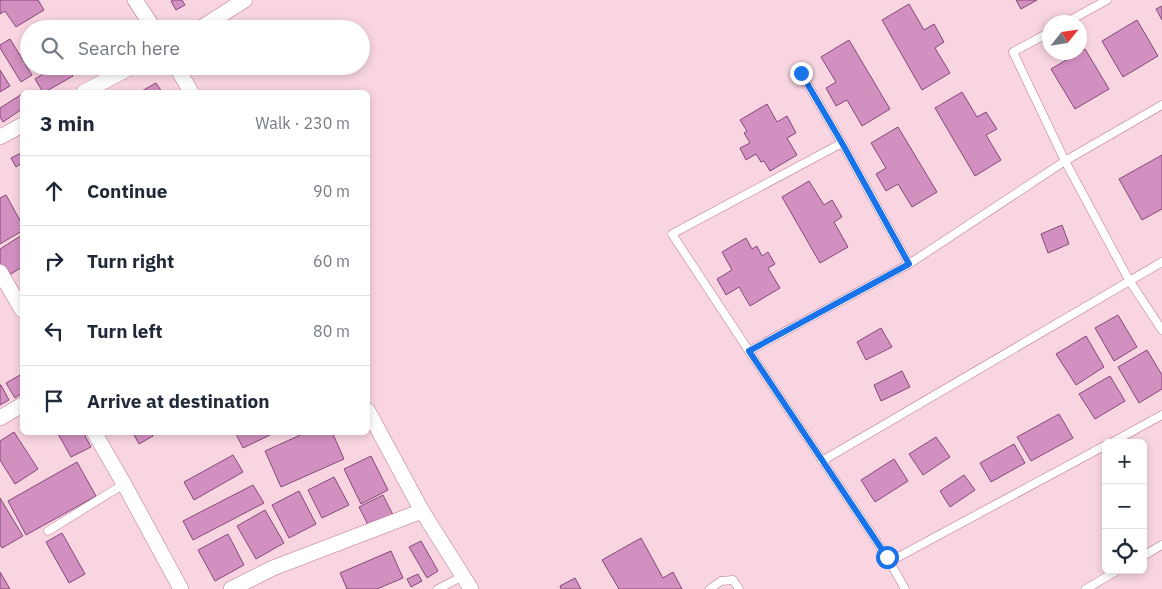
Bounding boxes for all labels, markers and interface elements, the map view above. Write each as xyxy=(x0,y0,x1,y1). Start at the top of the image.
north arrow xyxy=(1042,15,1087,60)
search box xyxy=(20,20,370,75)
icon: search xyxy=(38,34,66,62)
text: Search here xyxy=(78,36,180,60)
route end xyxy=(790,62,813,85)
text: 3 min xyxy=(40,109,95,137)
text: Walk · 230 m xyxy=(255,113,350,133)
icon: ahead xyxy=(40,177,68,205)
text: Continue xyxy=(87,179,167,203)
text: 90 m xyxy=(313,181,350,201)
icon: right xyxy=(40,247,68,275)
text: Turn right xyxy=(87,249,174,273)
text: 60 m xyxy=(313,251,350,271)
icon: left xyxy=(40,317,68,345)
text: Turn left xyxy=(87,319,163,343)
text: 80 m xyxy=(313,321,350,341)
icon: arrive xyxy=(40,387,68,415)
text: Arrive at destination xyxy=(87,389,270,413)
map controls xyxy=(1102,439,1147,574)
button: + xyxy=(1102,439,1147,484)
button: − xyxy=(1102,484,1147,529)
button: locate xyxy=(1102,529,1147,574)
route start xyxy=(876,546,899,569)

